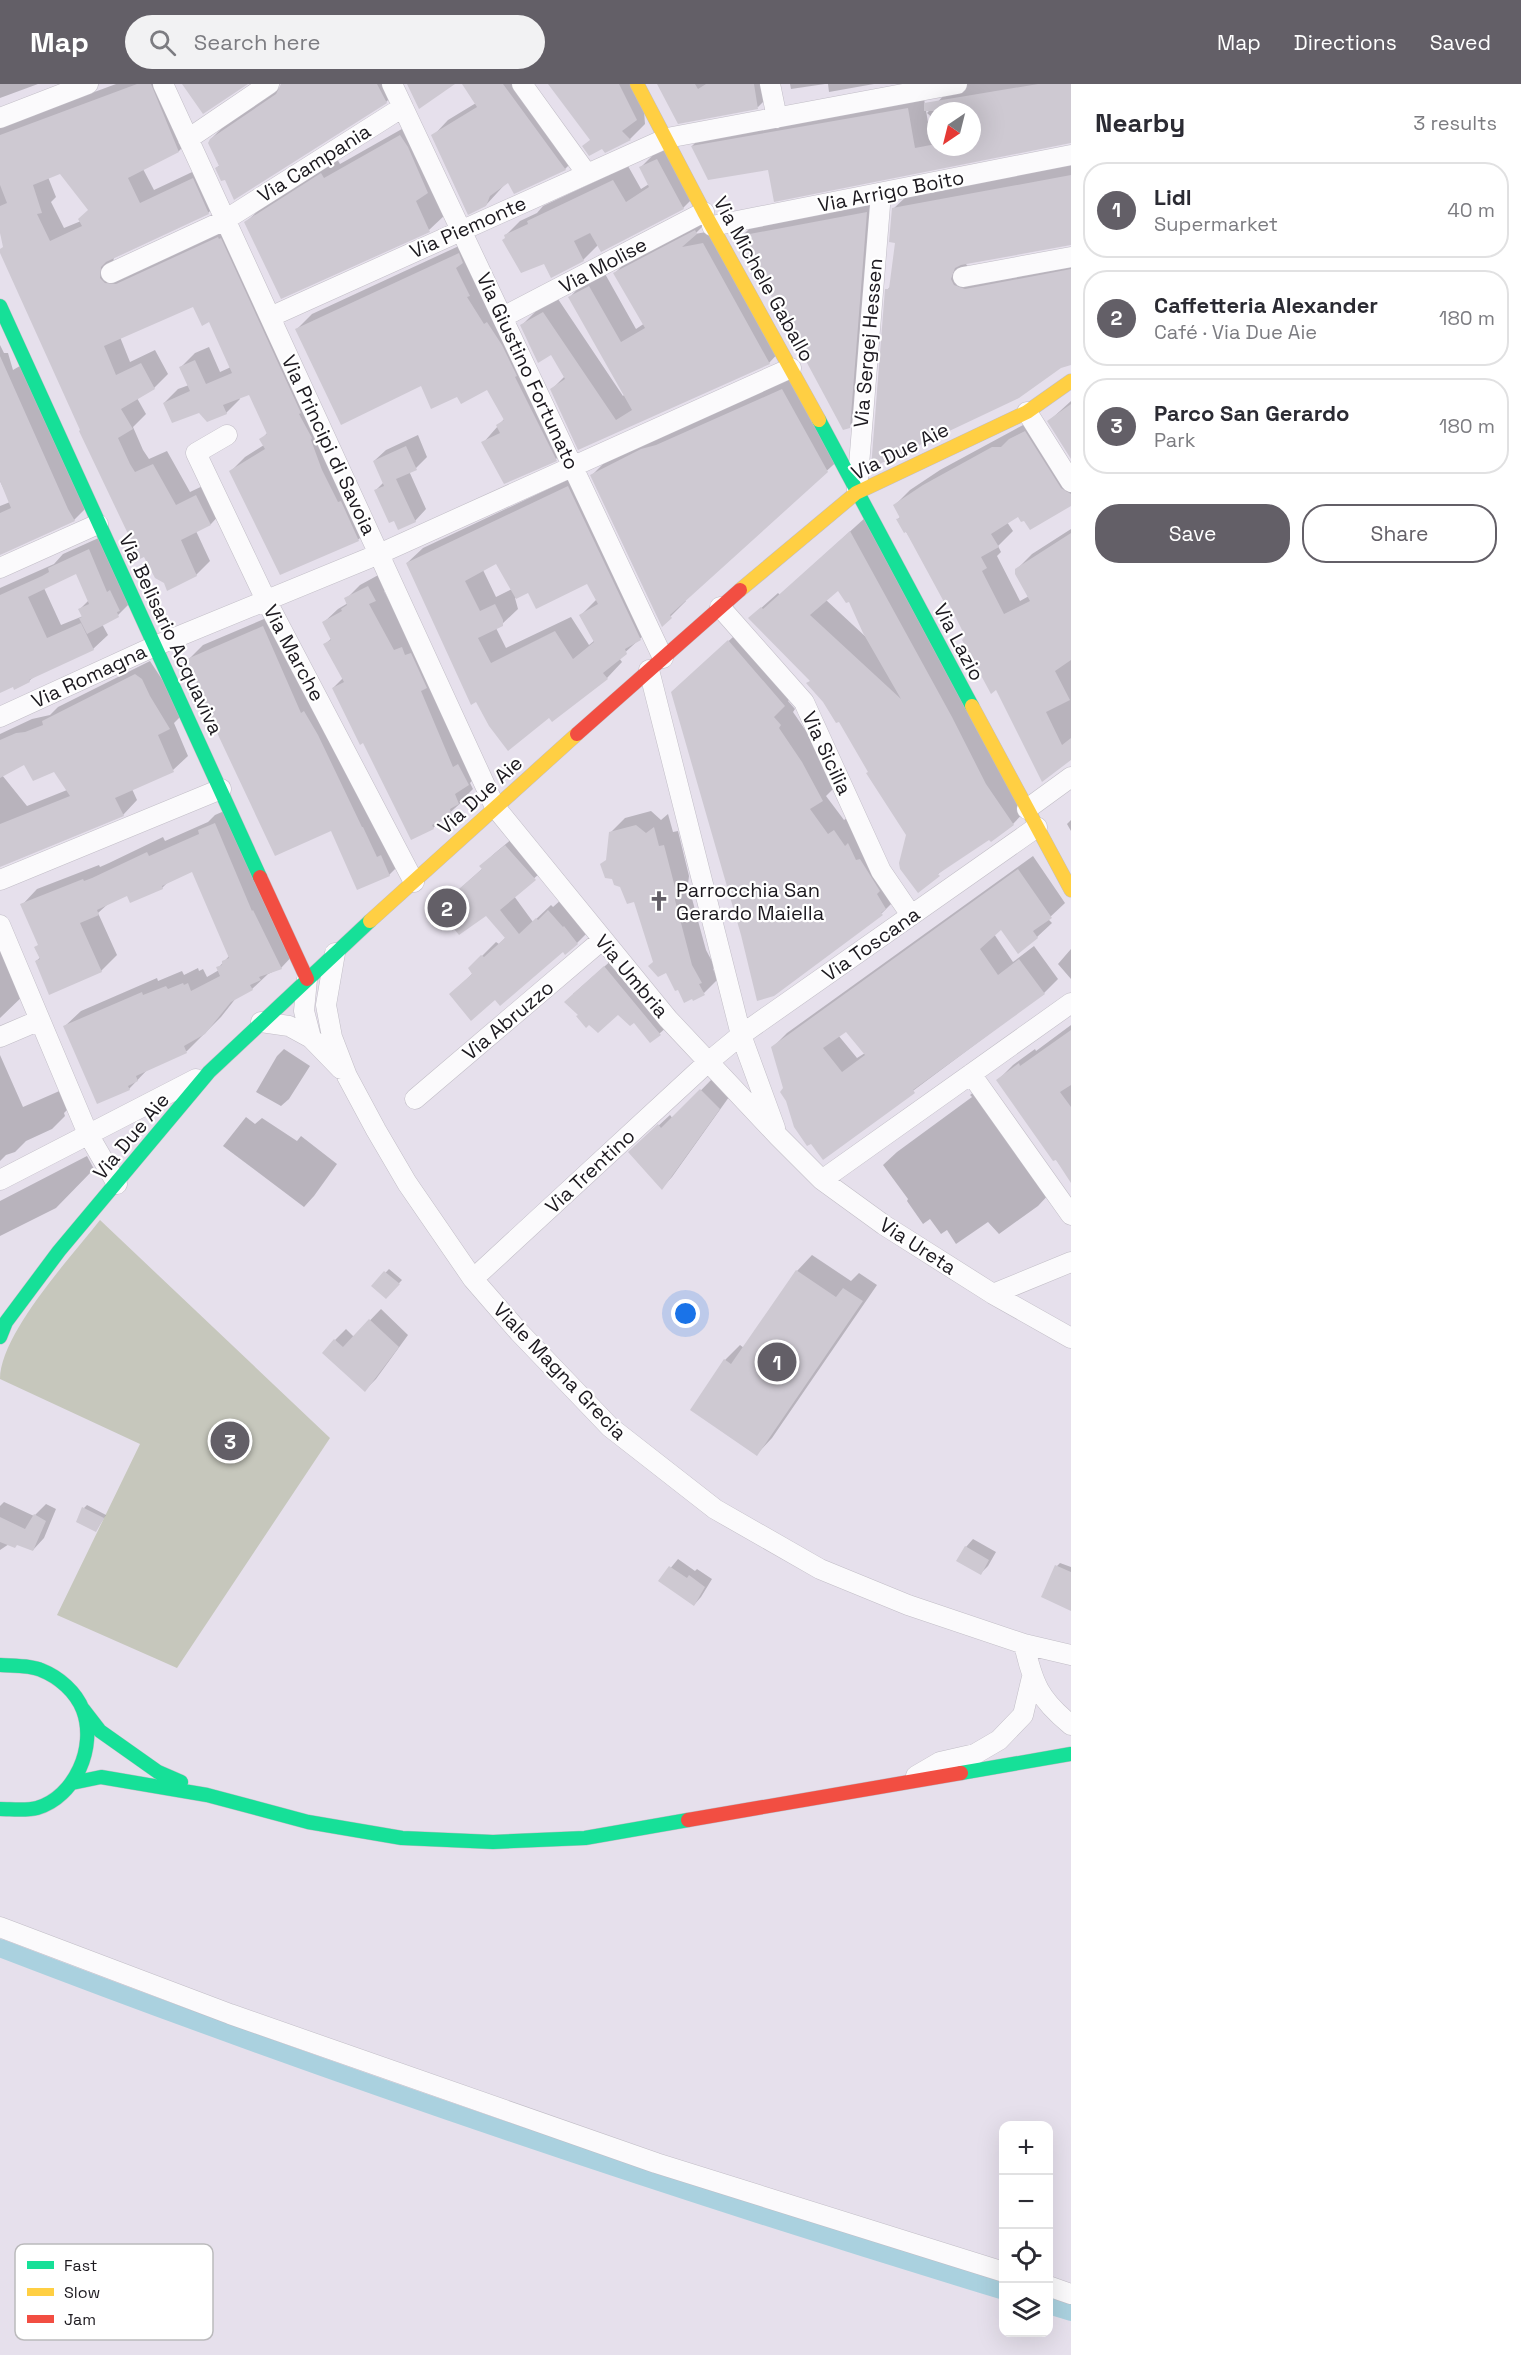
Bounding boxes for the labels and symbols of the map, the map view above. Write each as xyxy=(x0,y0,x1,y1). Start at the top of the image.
north arrow xyxy=(927,102,981,156)
street label: Via Campania xyxy=(253,118,375,208)
street label: Via Arrigo Boito xyxy=(816,164,966,218)
street label: Via Piemonte xyxy=(406,190,530,264)
street label: Via Michele Gaballo xyxy=(708,192,820,366)
street label: Via Molise xyxy=(555,231,651,299)
street label: Via Sergej Hessen xyxy=(848,257,888,429)
street label: Via Giustino Fortunato xyxy=(471,268,585,474)
street label: Via Principi di Savoia xyxy=(276,351,382,539)
street label: Via Due Aie xyxy=(847,416,953,486)
street label: Via Belisario Acquaviva xyxy=(113,529,229,739)
street label: Via Lazio xyxy=(928,599,990,685)
street label: Via Marche xyxy=(258,600,330,706)
street label: Via Romagna xyxy=(27,638,151,714)
street label: Via Sicilia xyxy=(796,707,858,799)
street label: Via Due Aie xyxy=(432,750,528,840)
place label: Parrocchia San Gerardo Maiella xyxy=(676,877,824,926)
pin: 2 xyxy=(428,886,466,930)
church icon: Parrocchia San Gerardo Maiella xyxy=(647,889,671,913)
street label: Via Toscana xyxy=(817,901,925,987)
street label: Via Umbria xyxy=(589,929,675,1023)
street label: Via Abruzzo xyxy=(457,974,559,1066)
street label: Via Due Aie xyxy=(87,1087,175,1185)
street label: Via Trentino xyxy=(540,1123,640,1219)
street label: Via Ureta xyxy=(875,1212,961,1280)
street label: Viale Magna Grecia xyxy=(488,1297,632,1445)
your location xyxy=(671,1299,700,1328)
pin: 1 xyxy=(758,1340,796,1384)
pin: 3 xyxy=(210,1418,250,1464)
legend xyxy=(15,2244,213,2340)
text: Fast xyxy=(64,2255,97,2276)
text: Slow xyxy=(64,2282,100,2303)
text: Jam xyxy=(64,2309,96,2330)

